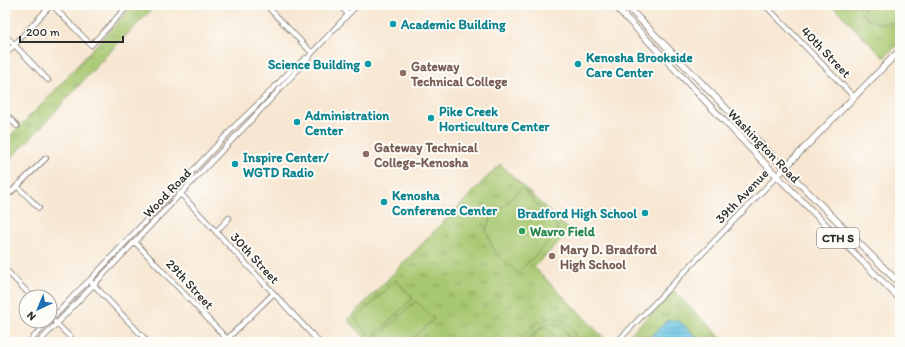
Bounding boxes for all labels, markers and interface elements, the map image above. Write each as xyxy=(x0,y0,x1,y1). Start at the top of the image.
place label: Academic Building xyxy=(400,17,506,33)
scale bar xyxy=(20,18,123,44)
marker: Academic Building xyxy=(388,19,398,29)
street label: 40th Street xyxy=(798,23,854,81)
text: 200 m xyxy=(26,25,60,39)
place label: Kenosha Brookside Care Center xyxy=(586,50,693,80)
place label: Science Building xyxy=(268,57,360,73)
marker: Science Building xyxy=(363,59,373,69)
place label: Gateway Technical College xyxy=(410,59,508,90)
marker: Kenosha Brookside Care Center xyxy=(573,59,583,69)
marker: Gateway Technical College xyxy=(398,68,408,78)
place label: Pike Creek Horticulture Center xyxy=(439,104,550,134)
street label: Washington Road xyxy=(725,106,803,186)
place label: Administration Center xyxy=(304,108,390,138)
marker: Pike Creek Horticulture Center xyxy=(426,113,436,123)
marker: Administration Center xyxy=(292,117,302,127)
place label: Gateway Technical College-Kenosha xyxy=(374,140,478,171)
marker: Gateway Technical College-Kenosha xyxy=(361,149,371,159)
place label: Inspire Center/ WGTD Radio xyxy=(243,150,329,180)
marker: Inspire Center/ WGTD Radio xyxy=(230,159,240,169)
street label: Wood Road xyxy=(140,165,194,221)
street label: 39th Avenue xyxy=(712,166,772,226)
place label: Kenosha Conference Center xyxy=(392,188,498,218)
marker: Kenosha Conference Center xyxy=(379,197,389,207)
place label: Bradford High School xyxy=(517,206,637,222)
marker: Bradford High School xyxy=(640,208,650,218)
place label: Wavro Field xyxy=(530,224,596,239)
marker: Wavro Field xyxy=(517,226,527,236)
road number: CTH S xyxy=(817,228,859,248)
street label: 30th Street xyxy=(228,229,282,287)
place label: Mary D. Bradford High School xyxy=(560,242,658,273)
marker: Mary D. Bradford High School xyxy=(547,251,557,261)
street label: 29th Street xyxy=(163,256,217,312)
north arrow xyxy=(18,289,58,329)
text: N xyxy=(24,309,39,323)

